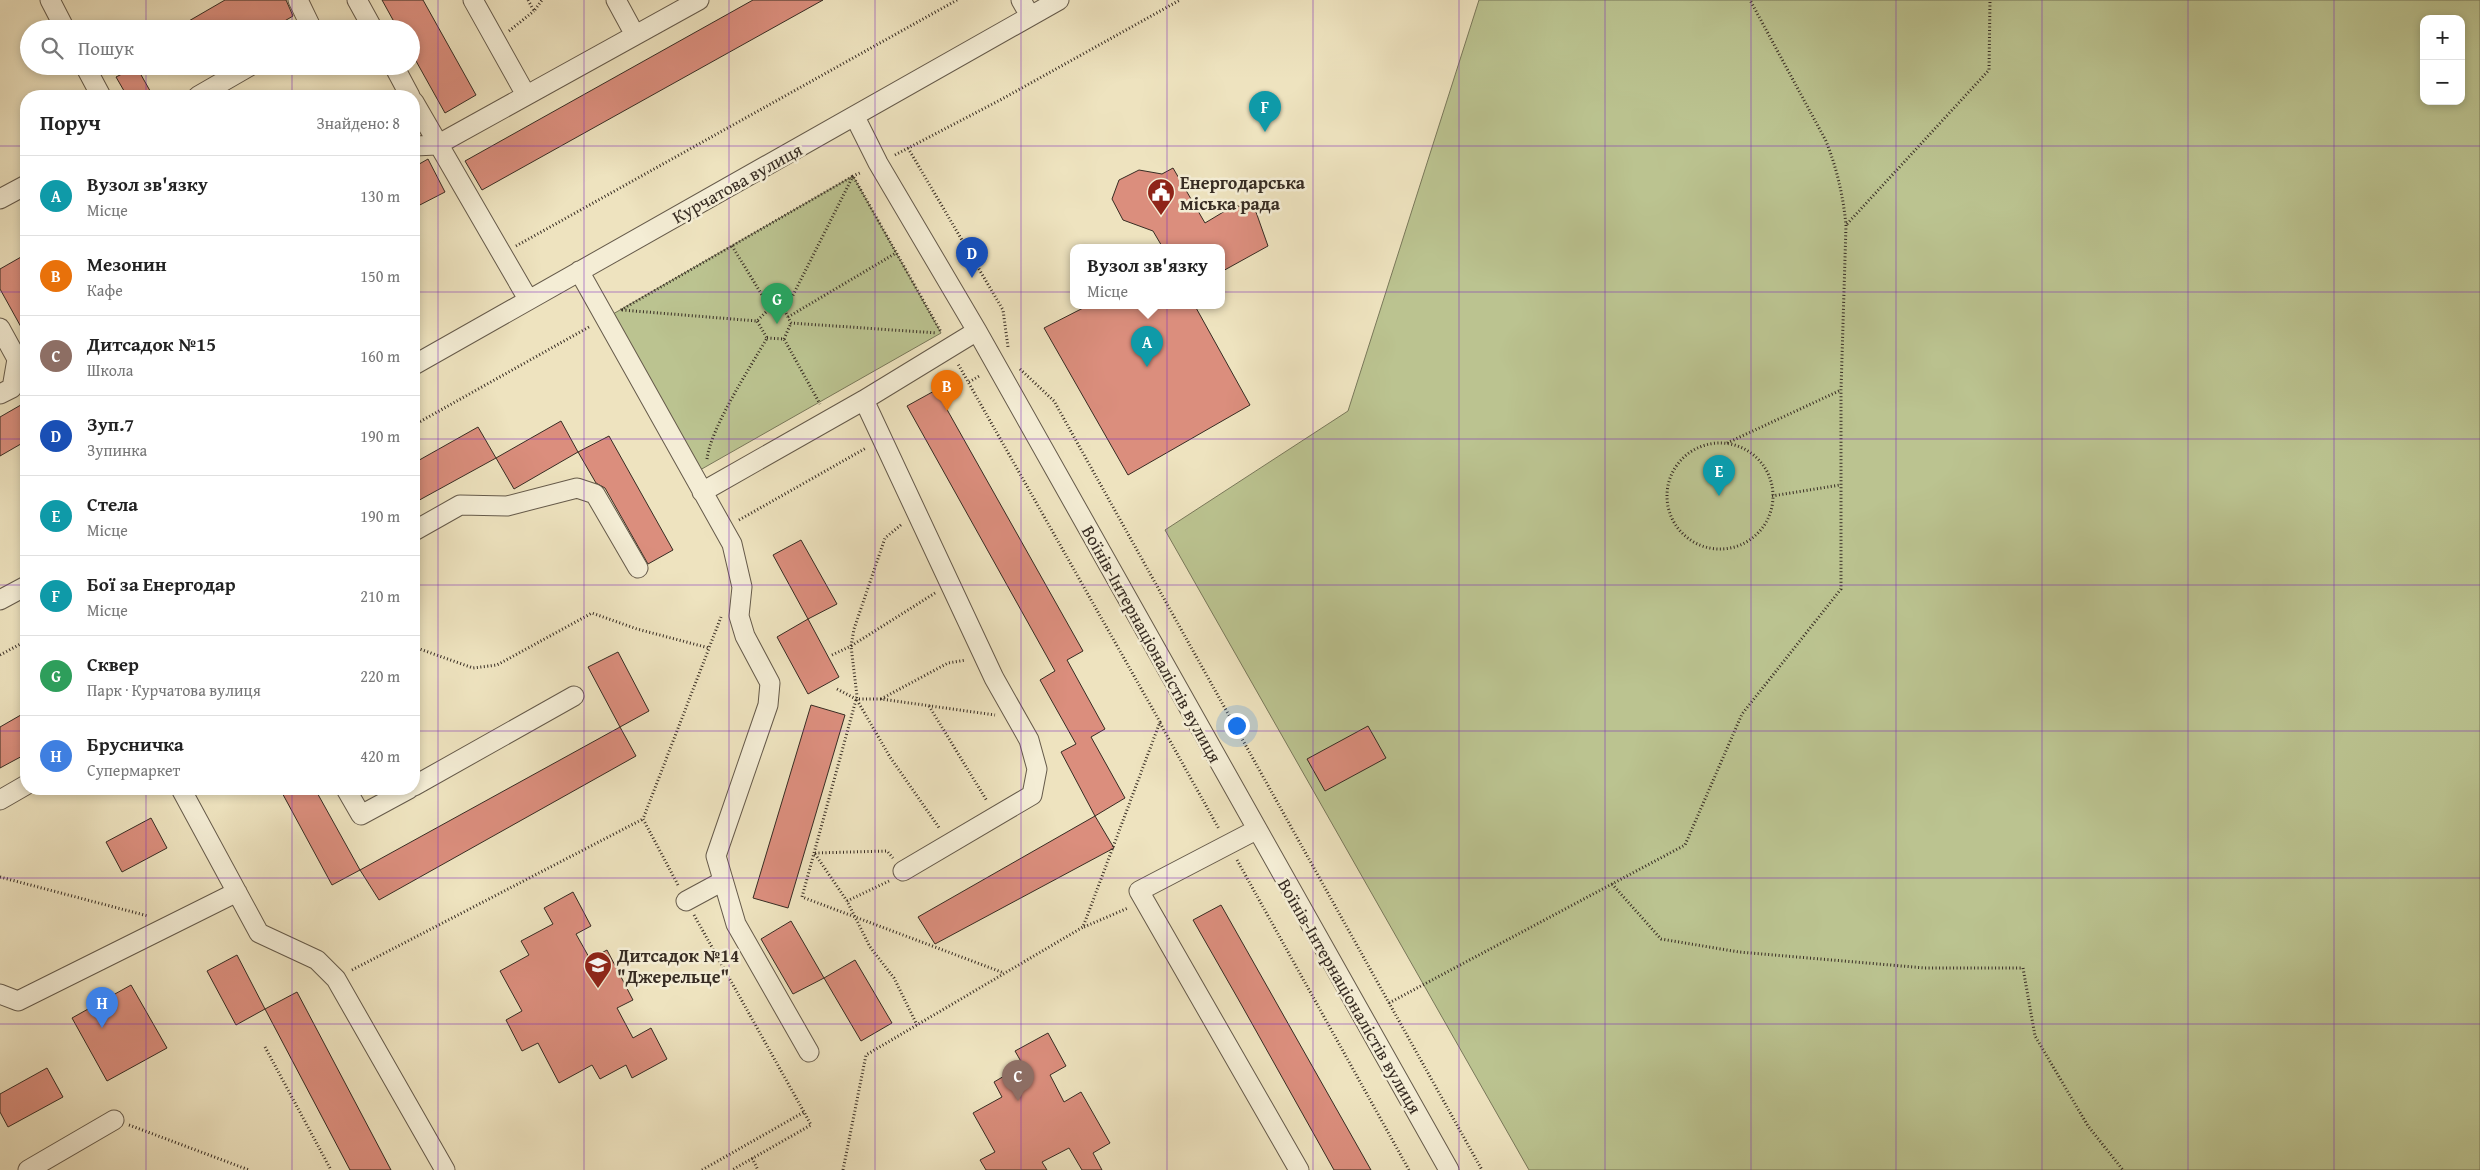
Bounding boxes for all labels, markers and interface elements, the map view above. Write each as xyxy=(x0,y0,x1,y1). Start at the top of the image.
map controls xyxy=(2420,15,2465,105)
button: + xyxy=(2420,15,2465,60)
search box xyxy=(20,20,420,75)
icon: search xyxy=(38,34,66,62)
text: Пошук xyxy=(78,34,134,62)
button: − xyxy=(2420,60,2465,105)
pin: F xyxy=(1249,91,1281,132)
text: Поруч xyxy=(40,107,101,138)
text: Знайдено: 8 xyxy=(317,111,400,135)
street label: Курчатова вулиця xyxy=(667,136,807,230)
place label: Енергодарська міська рада xyxy=(1180,169,1306,217)
text: Вузол зв'язку xyxy=(87,170,208,198)
public building icon: Енергодарська міська рада xyxy=(1146,177,1176,216)
text: A xyxy=(51,184,61,208)
text: 130 m xyxy=(360,184,400,208)
text: Місце xyxy=(87,198,128,222)
pin: D xyxy=(956,237,988,278)
popup xyxy=(1070,244,1225,309)
text: Мезонин xyxy=(87,250,167,278)
text: Вузол зв'язку xyxy=(1087,251,1208,279)
text: B xyxy=(51,264,61,288)
text: 150 m xyxy=(360,264,400,288)
text: Кафе xyxy=(87,278,123,302)
text: Місце xyxy=(1087,279,1128,303)
pin: G xyxy=(761,283,793,324)
pin: A xyxy=(1131,326,1163,367)
text: Дитсадок №15 xyxy=(87,330,216,358)
text: C xyxy=(51,344,61,368)
text: 160 m xyxy=(360,344,400,368)
text: Школа xyxy=(87,358,133,382)
pin: B xyxy=(931,370,963,411)
text: Зуп.7 xyxy=(87,410,134,438)
text: D xyxy=(51,424,61,448)
text: 190 m xyxy=(360,424,400,448)
text: Зупинка xyxy=(87,438,147,462)
pin: E xyxy=(1703,455,1735,496)
text: Стела xyxy=(87,490,138,518)
text: E xyxy=(52,504,60,528)
text: 190 m xyxy=(360,504,400,528)
text: Місце xyxy=(87,518,128,542)
street label: Воїнів-Інтернаціоналістів вулиця xyxy=(1075,520,1229,768)
text: Бої за Енергодар xyxy=(87,570,236,598)
text: F xyxy=(52,584,60,608)
text: 210 m xyxy=(360,584,400,608)
text: Місце xyxy=(87,598,128,622)
text: Сквер xyxy=(87,650,139,678)
text: G xyxy=(51,664,61,688)
text: 220 m xyxy=(360,664,400,688)
text: Парк · Курчатова вулиця xyxy=(87,678,261,702)
your location xyxy=(1224,713,1250,739)
text: Брусничка xyxy=(87,730,184,758)
text: H xyxy=(50,744,62,768)
text: 420 m xyxy=(360,744,400,768)
text: Супермаркет xyxy=(87,758,180,782)
street label: Воїнів-Інтернаціоналістів вулиця xyxy=(1271,873,1429,1119)
place label: Дитсадок №14 "Джерельце" xyxy=(616,942,739,990)
school or university icon: Дитсадок №14 "Джерельце" xyxy=(583,950,613,989)
pin: H xyxy=(86,987,118,1028)
pin: C xyxy=(1002,1060,1034,1101)

